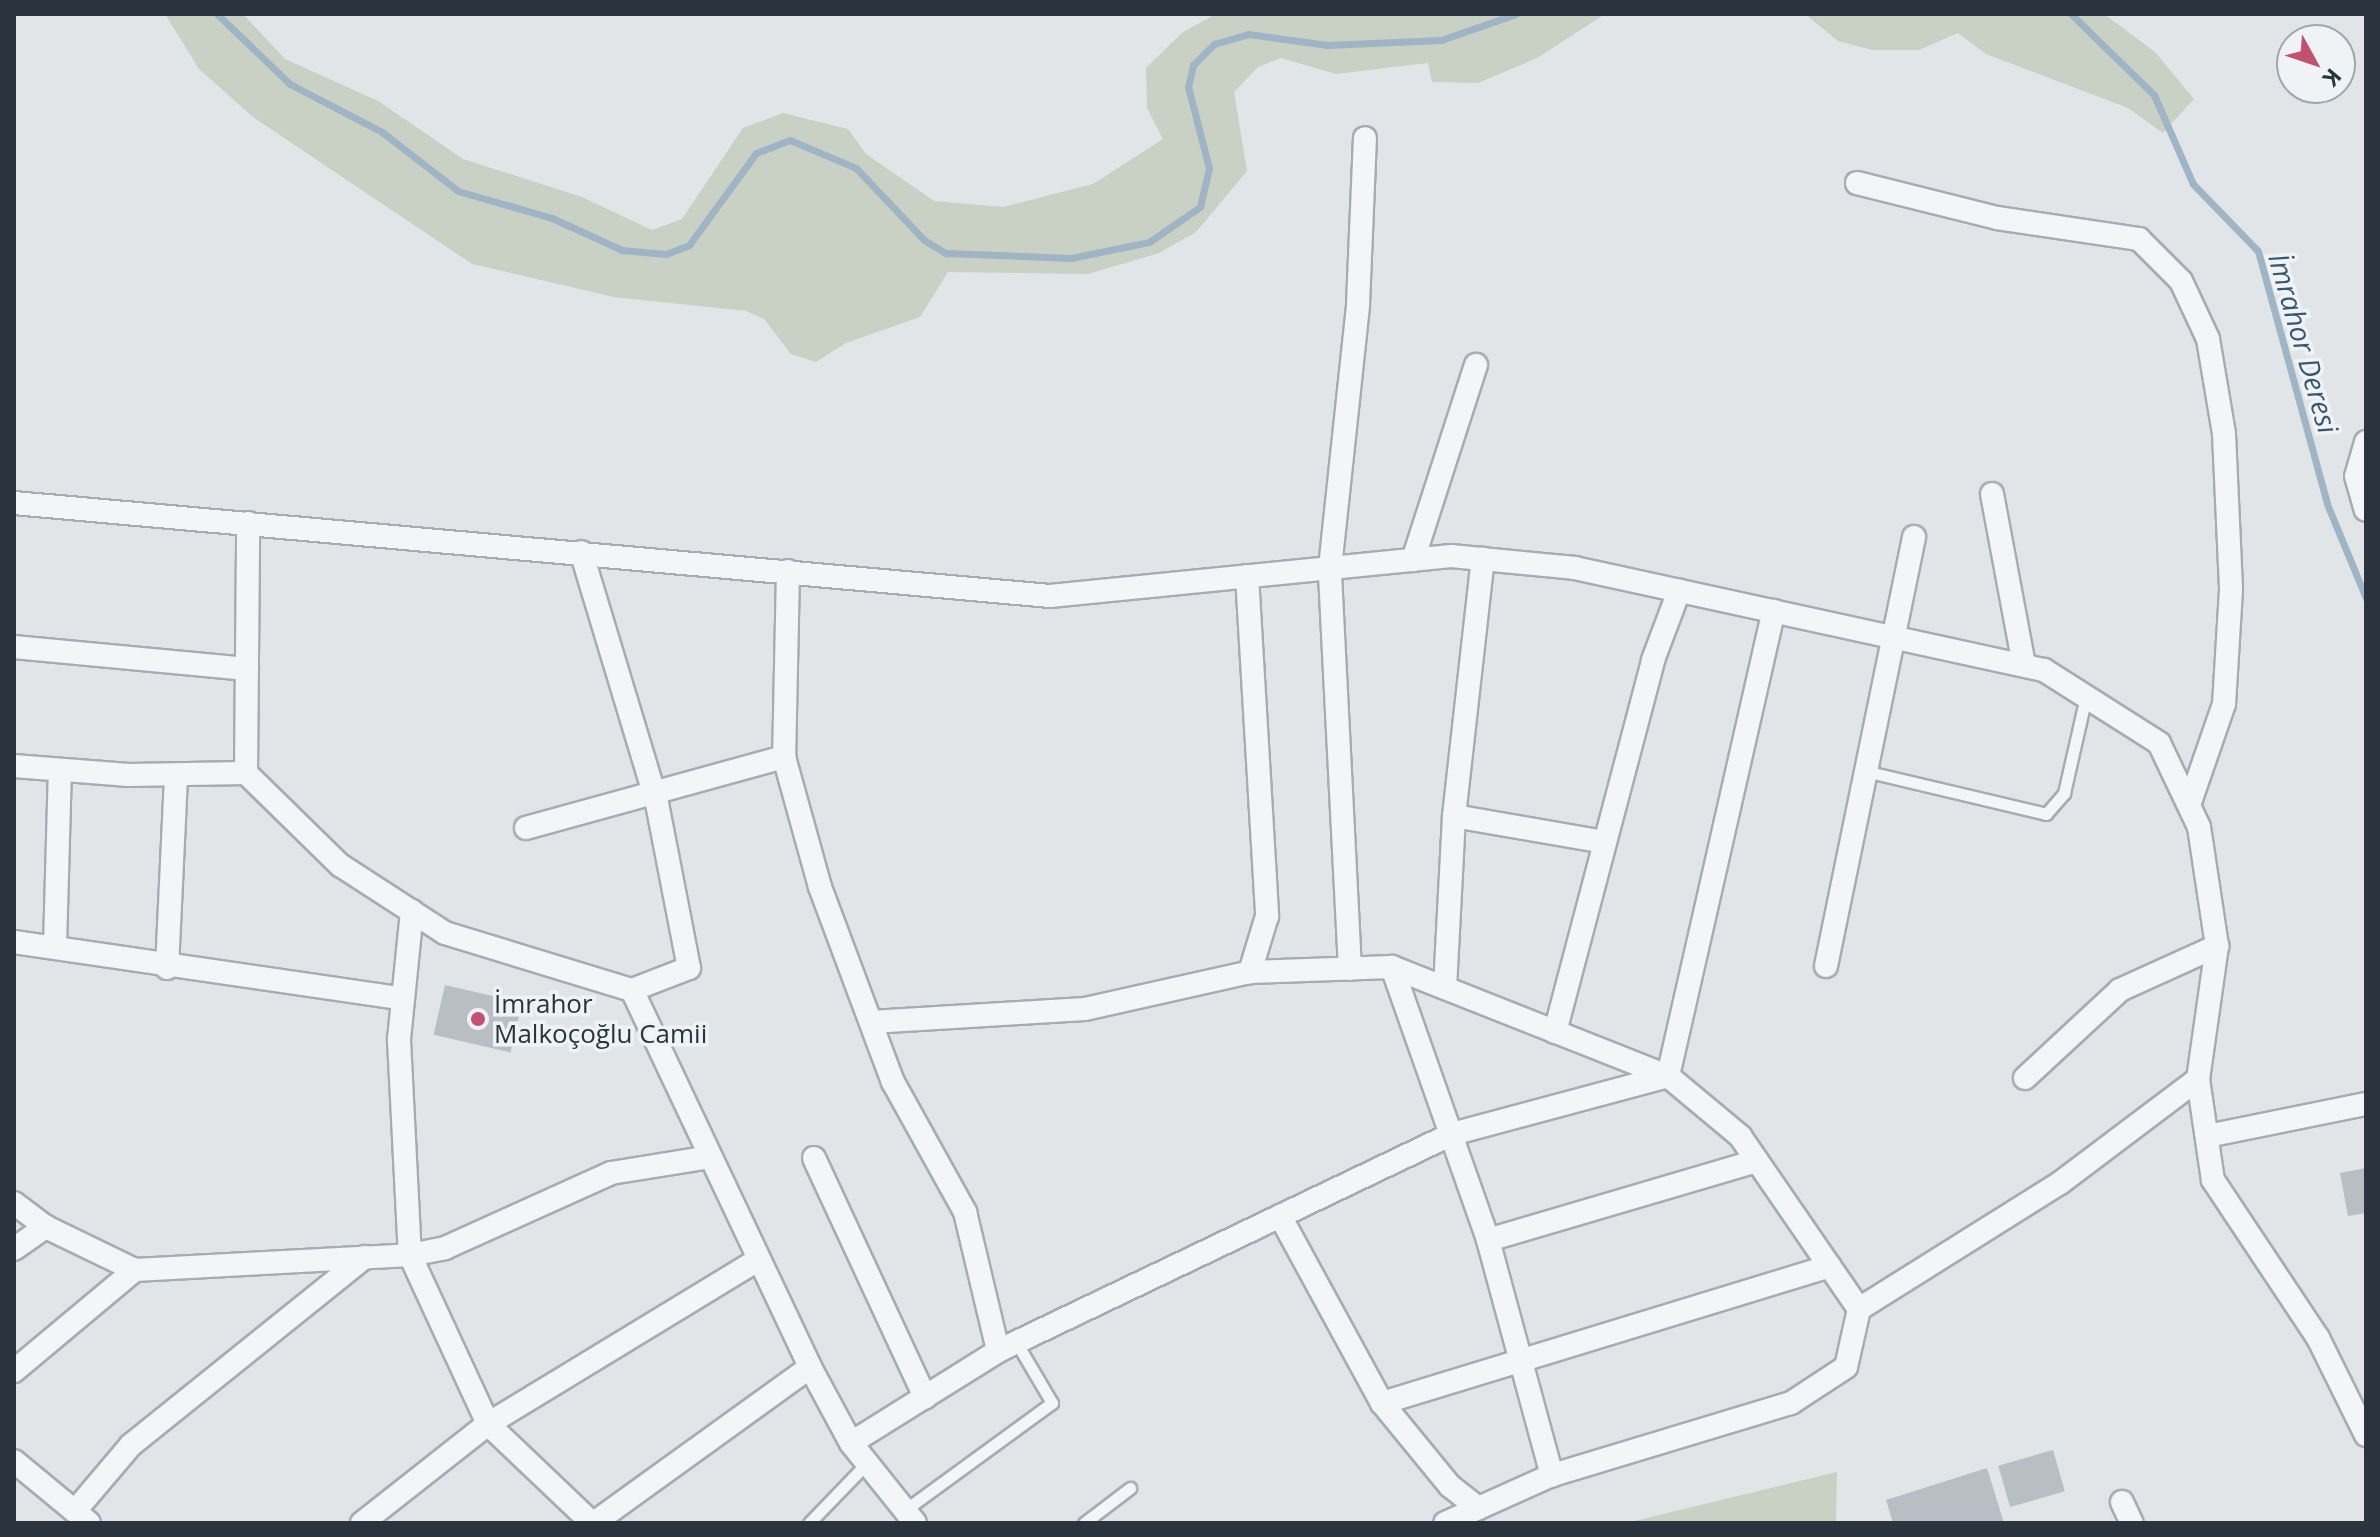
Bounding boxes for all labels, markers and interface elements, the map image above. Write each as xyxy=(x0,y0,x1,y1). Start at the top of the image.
north arrow xyxy=(2276,24,2356,104)
text: K xyxy=(2317,63,2349,93)
water label: İmrahor Deresi xyxy=(2262,249,2346,437)
place label: İmrahor Malkoçoğlu Camii xyxy=(494,988,707,1050)
marker: İmrahor Malkoçoğlu Camii xyxy=(469,1010,487,1028)

